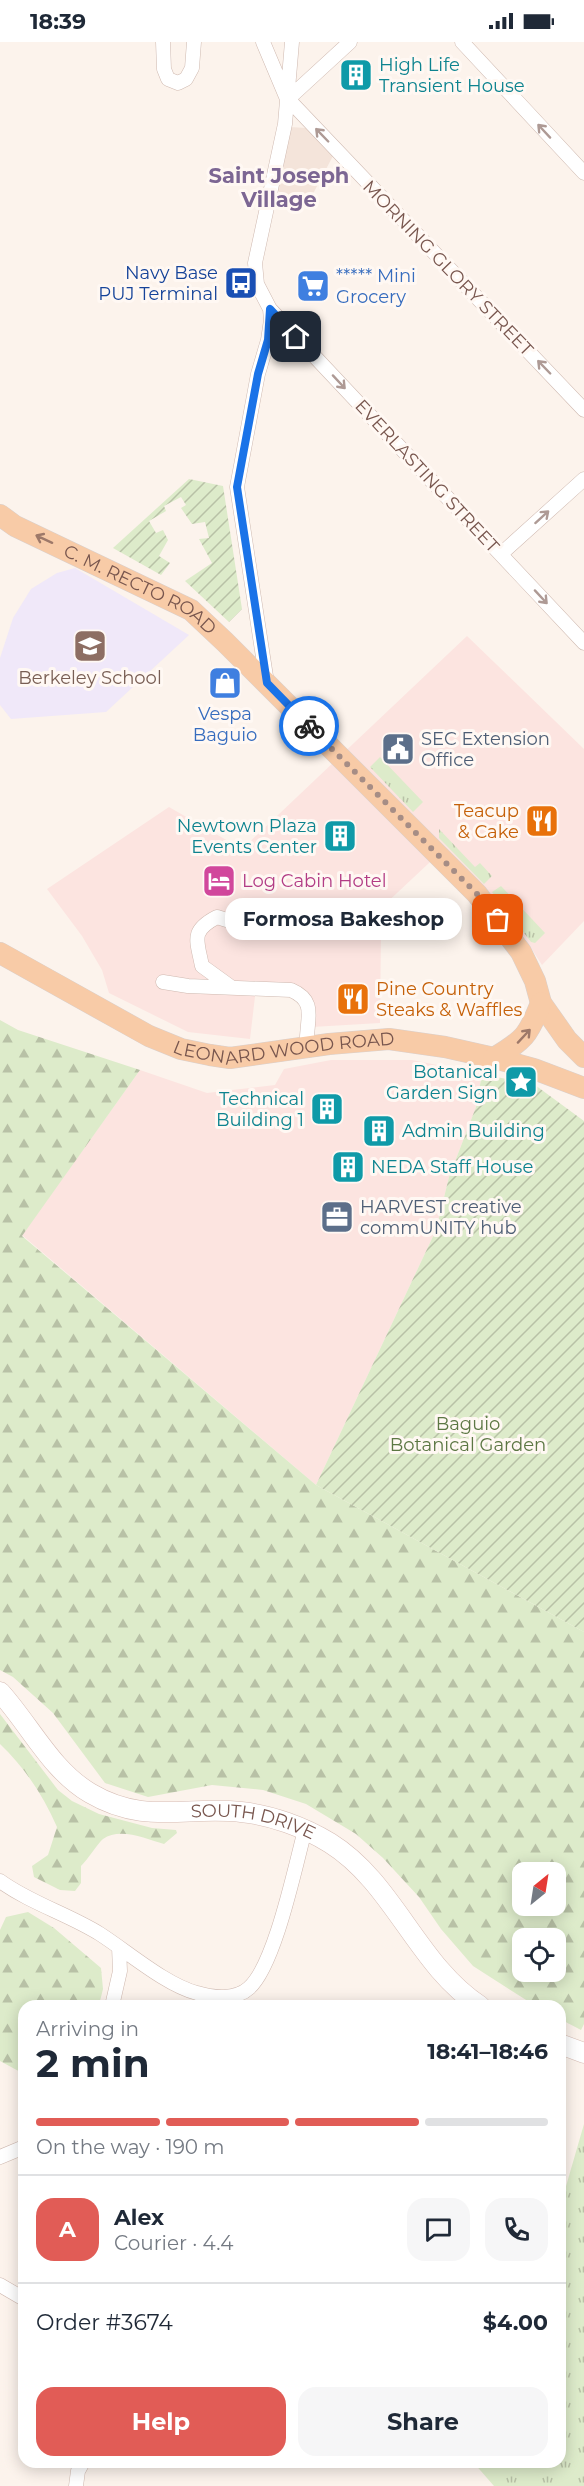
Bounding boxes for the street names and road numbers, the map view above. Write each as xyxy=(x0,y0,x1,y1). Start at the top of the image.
street label: MORNING GLORY STREET xyxy=(358,176,538,361)
street label: EVERLASTING STREET xyxy=(350,395,504,558)
street label: C. M. RECTO ROAD xyxy=(60,540,221,639)
street label: LEONARD WOOD ROAD xyxy=(170,1028,395,1070)
street label: SOUTH DRIVE xyxy=(190,1800,319,1844)

